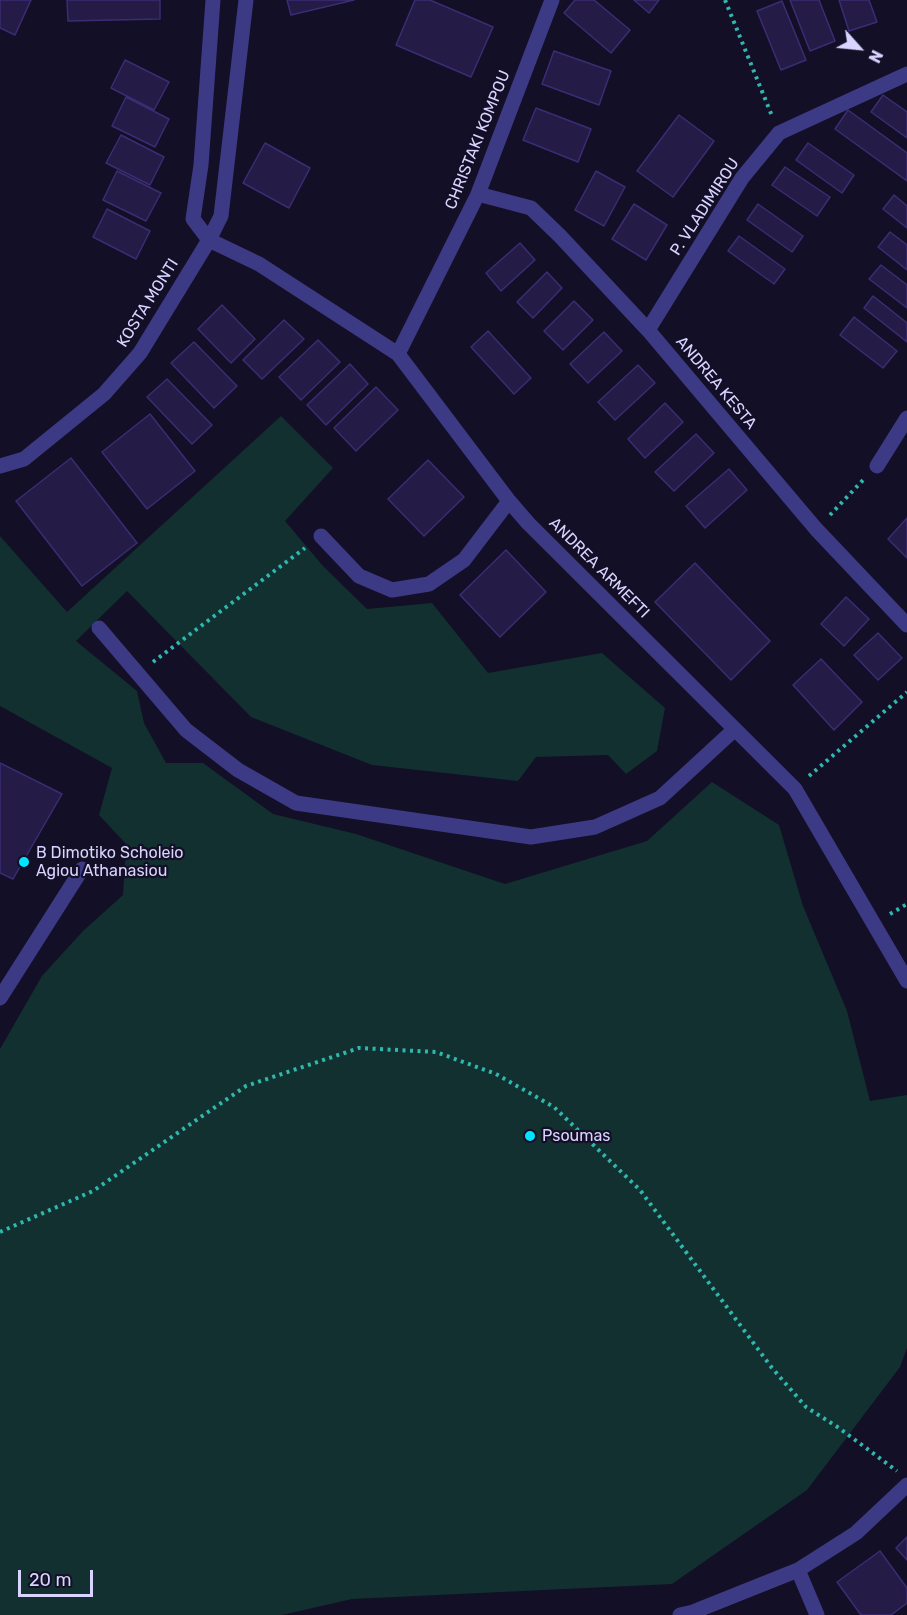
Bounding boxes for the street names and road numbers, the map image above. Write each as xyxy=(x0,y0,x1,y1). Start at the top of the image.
street label: CHRISTAKI KOMPOU xyxy=(441,68,515,212)
street label: P. VLADIMIROU xyxy=(666,155,744,259)
street label: KOSTA MONTI xyxy=(113,255,183,351)
street label: ANDREA KESTA xyxy=(671,333,761,433)
street label: ANDREA ARMEFTI xyxy=(545,514,653,622)

